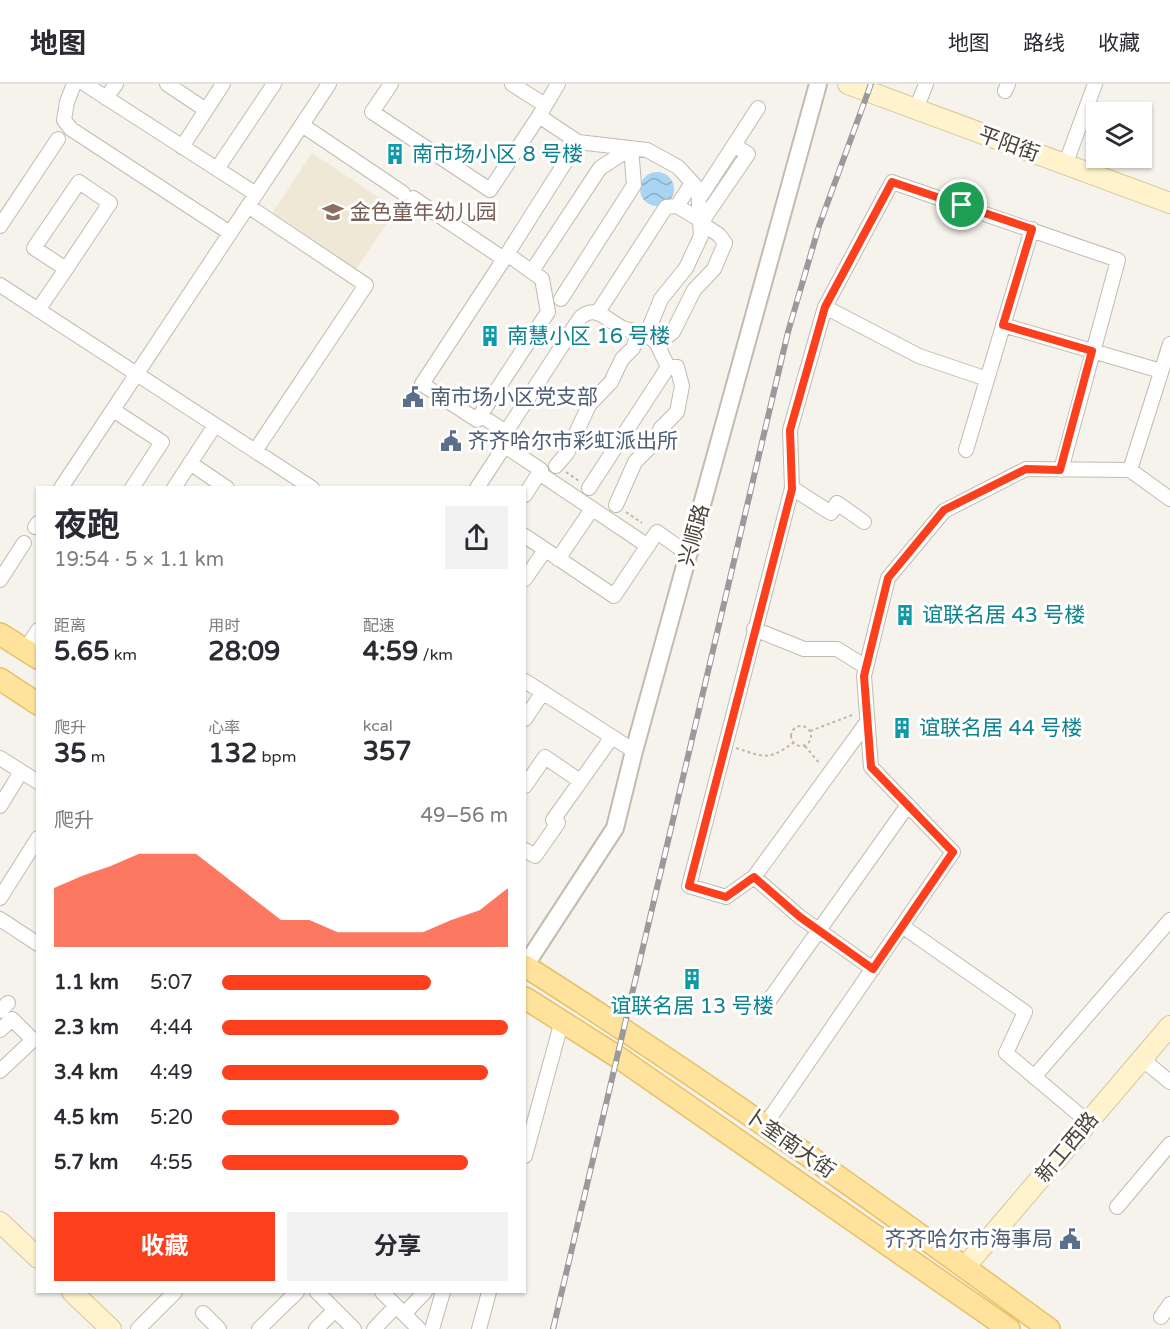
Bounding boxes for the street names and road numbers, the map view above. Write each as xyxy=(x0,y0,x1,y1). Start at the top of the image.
street label: 平阳街 xyxy=(975,122,1043,167)
street label: 兴顺路 xyxy=(674,501,715,569)
street label: 卜奎南大街 xyxy=(740,1103,840,1184)
street label: 新工西路 xyxy=(1031,1107,1104,1188)

